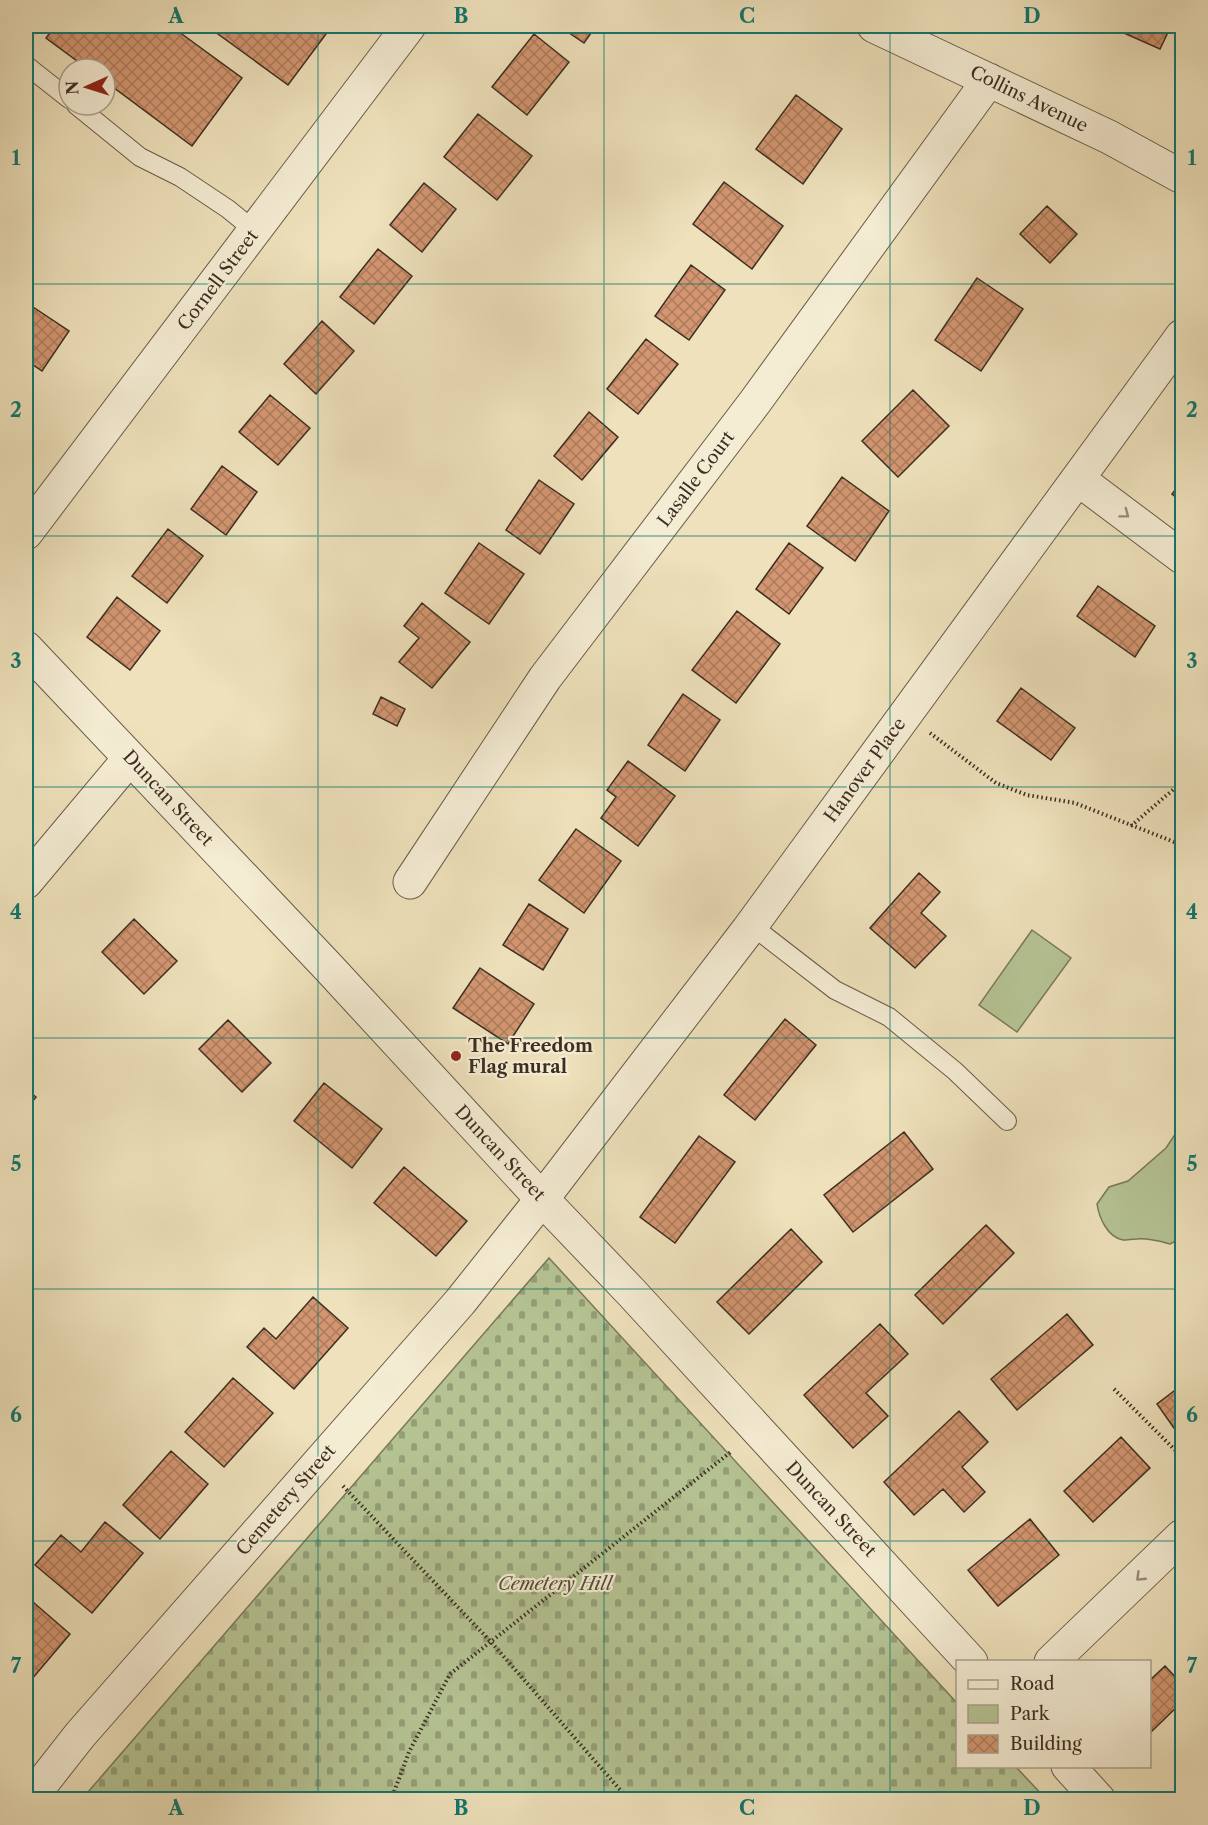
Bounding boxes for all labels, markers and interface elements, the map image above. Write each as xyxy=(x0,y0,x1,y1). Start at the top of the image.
text: A xyxy=(167,4,184,28)
text: B xyxy=(454,4,469,28)
text: C xyxy=(739,4,755,28)
text: D xyxy=(1023,4,1041,28)
north arrow xyxy=(57,57,117,117)
street label: Collins Avenue xyxy=(967,61,1091,137)
text: N xyxy=(62,80,82,95)
text: 1 xyxy=(12,146,21,170)
text: 1 xyxy=(1188,146,1197,170)
street label: Cornell Street xyxy=(173,225,263,335)
text: 2 xyxy=(10,398,22,422)
text: 2 xyxy=(1186,398,1198,422)
street label: Lasalle Court xyxy=(653,426,740,531)
one-way arrow xyxy=(1118,507,1129,518)
text: 3 xyxy=(10,649,22,673)
text: 3 xyxy=(1186,649,1198,673)
street label: Hanover Place xyxy=(820,713,910,827)
street label: Duncan Street xyxy=(118,746,218,851)
text: 4 xyxy=(10,900,22,924)
text: 4 xyxy=(1186,900,1198,924)
place label: The Freedom Flag mural xyxy=(468,1035,593,1078)
marker: The Freedom Flag mural xyxy=(449,1049,463,1063)
street label: Duncan Street xyxy=(450,1101,550,1206)
text: 5 xyxy=(10,1152,22,1176)
text: 5 xyxy=(1186,1152,1198,1176)
text: 6 xyxy=(10,1403,22,1427)
text: 6 xyxy=(1186,1403,1198,1427)
street label: Cemetery Street xyxy=(232,1439,341,1560)
street label: Duncan Street xyxy=(781,1457,881,1562)
one-way arrow xyxy=(1137,1569,1148,1580)
park label: Cemetery Hill xyxy=(498,1573,614,1595)
text: 7 xyxy=(11,1654,22,1678)
text: 7 xyxy=(1187,1654,1198,1678)
legend xyxy=(956,1660,1151,1768)
text: Road xyxy=(1010,1673,1055,1695)
text: Park xyxy=(1010,1703,1051,1725)
text: Building xyxy=(1010,1733,1082,1755)
text: A xyxy=(167,1796,184,1820)
text: B xyxy=(454,1796,469,1820)
text: C xyxy=(739,1796,755,1820)
text: D xyxy=(1023,1796,1041,1820)

